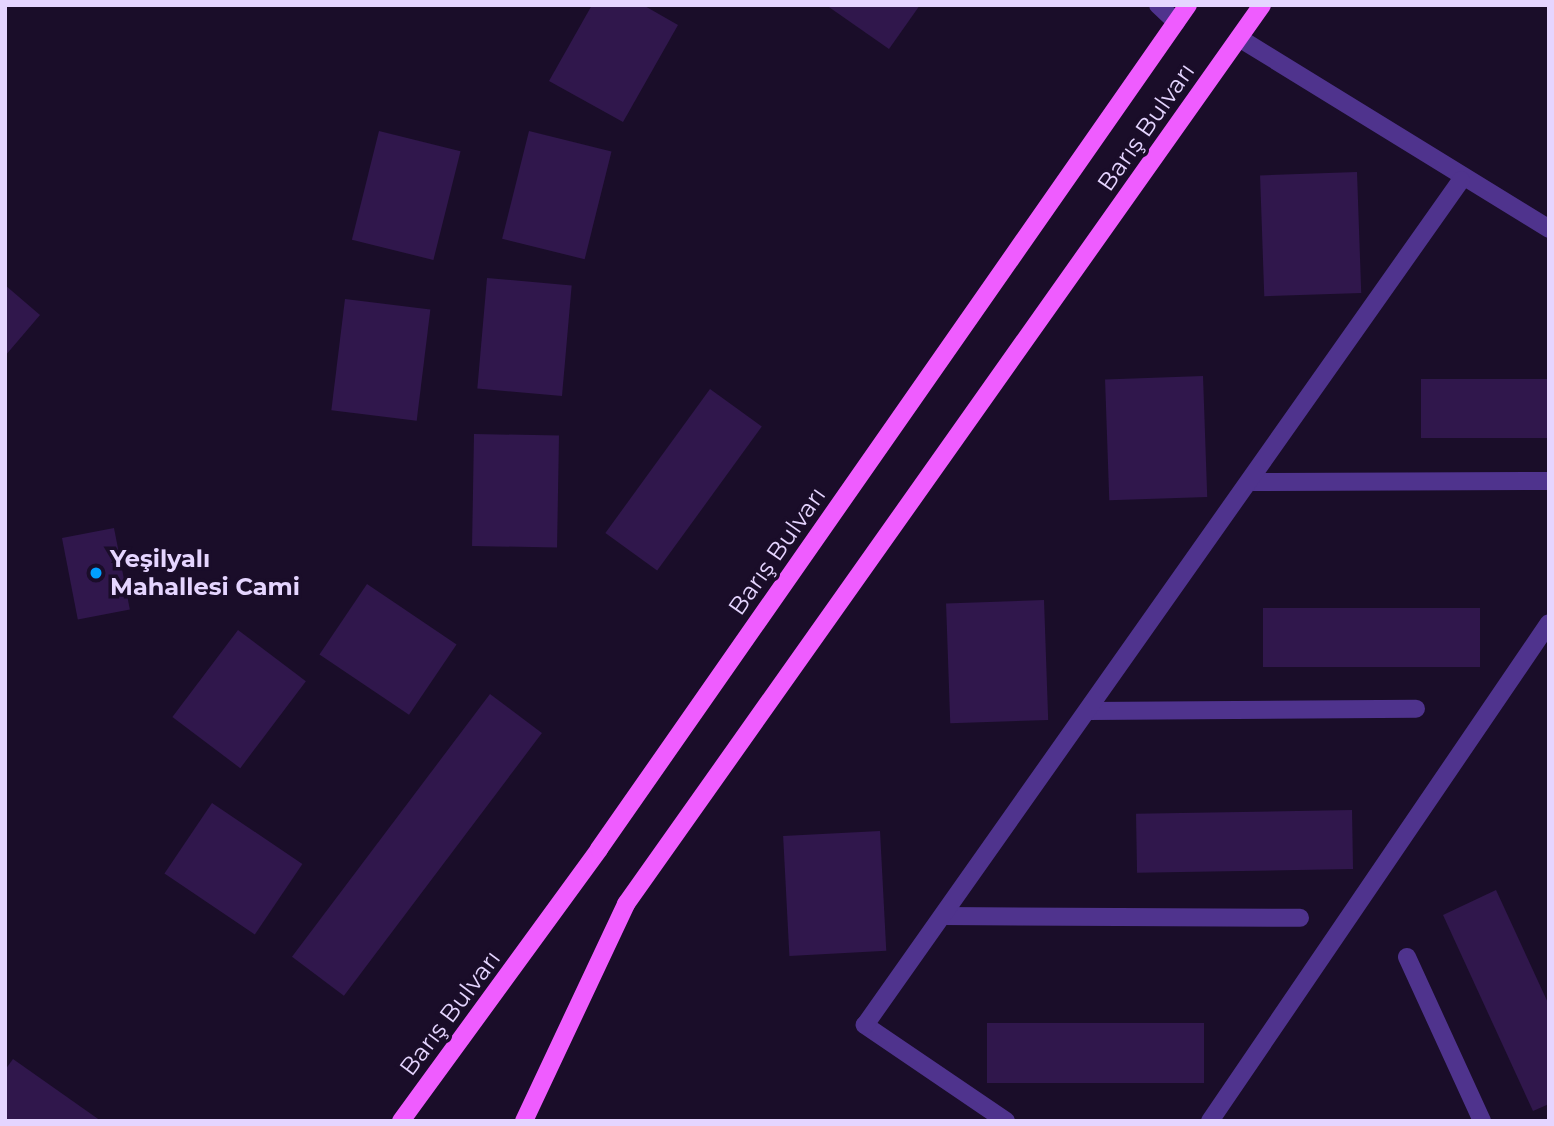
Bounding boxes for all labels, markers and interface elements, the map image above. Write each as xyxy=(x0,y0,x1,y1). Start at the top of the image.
street label: Barış Bulvarı xyxy=(1091,58,1201,196)
street label: Barış Bulvarı xyxy=(722,482,832,620)
place label: Yeşilyalı Mahallesi Cami xyxy=(110,545,300,601)
marker: Yeşilyalı Mahallesi Cami xyxy=(88,565,104,581)
street label: Barış Bulvarı xyxy=(394,945,506,1081)

